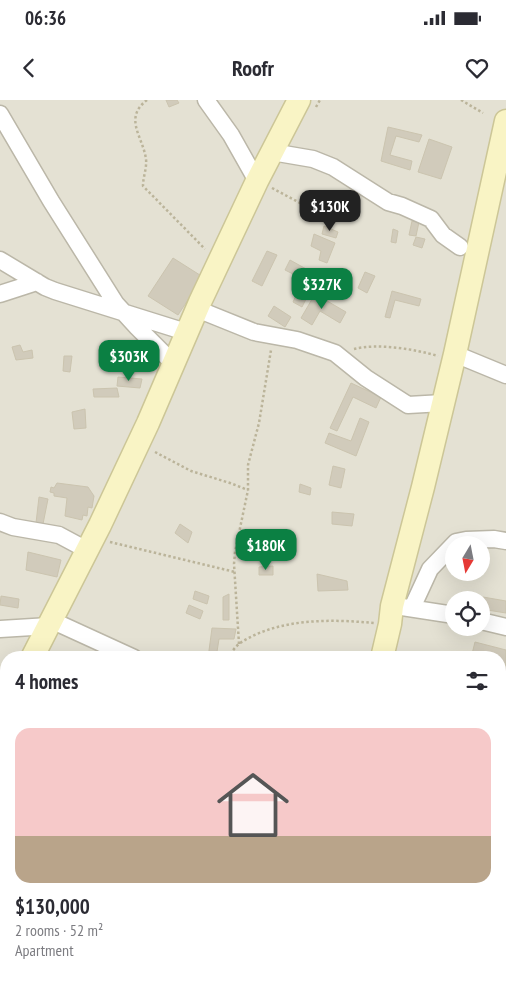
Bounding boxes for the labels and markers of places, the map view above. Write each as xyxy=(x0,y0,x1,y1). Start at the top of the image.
pin: $130K xyxy=(295,190,365,232)
pin: $327K xyxy=(287,268,357,310)
pin: $303K xyxy=(94,340,164,382)
pin: $180K xyxy=(231,528,301,571)

